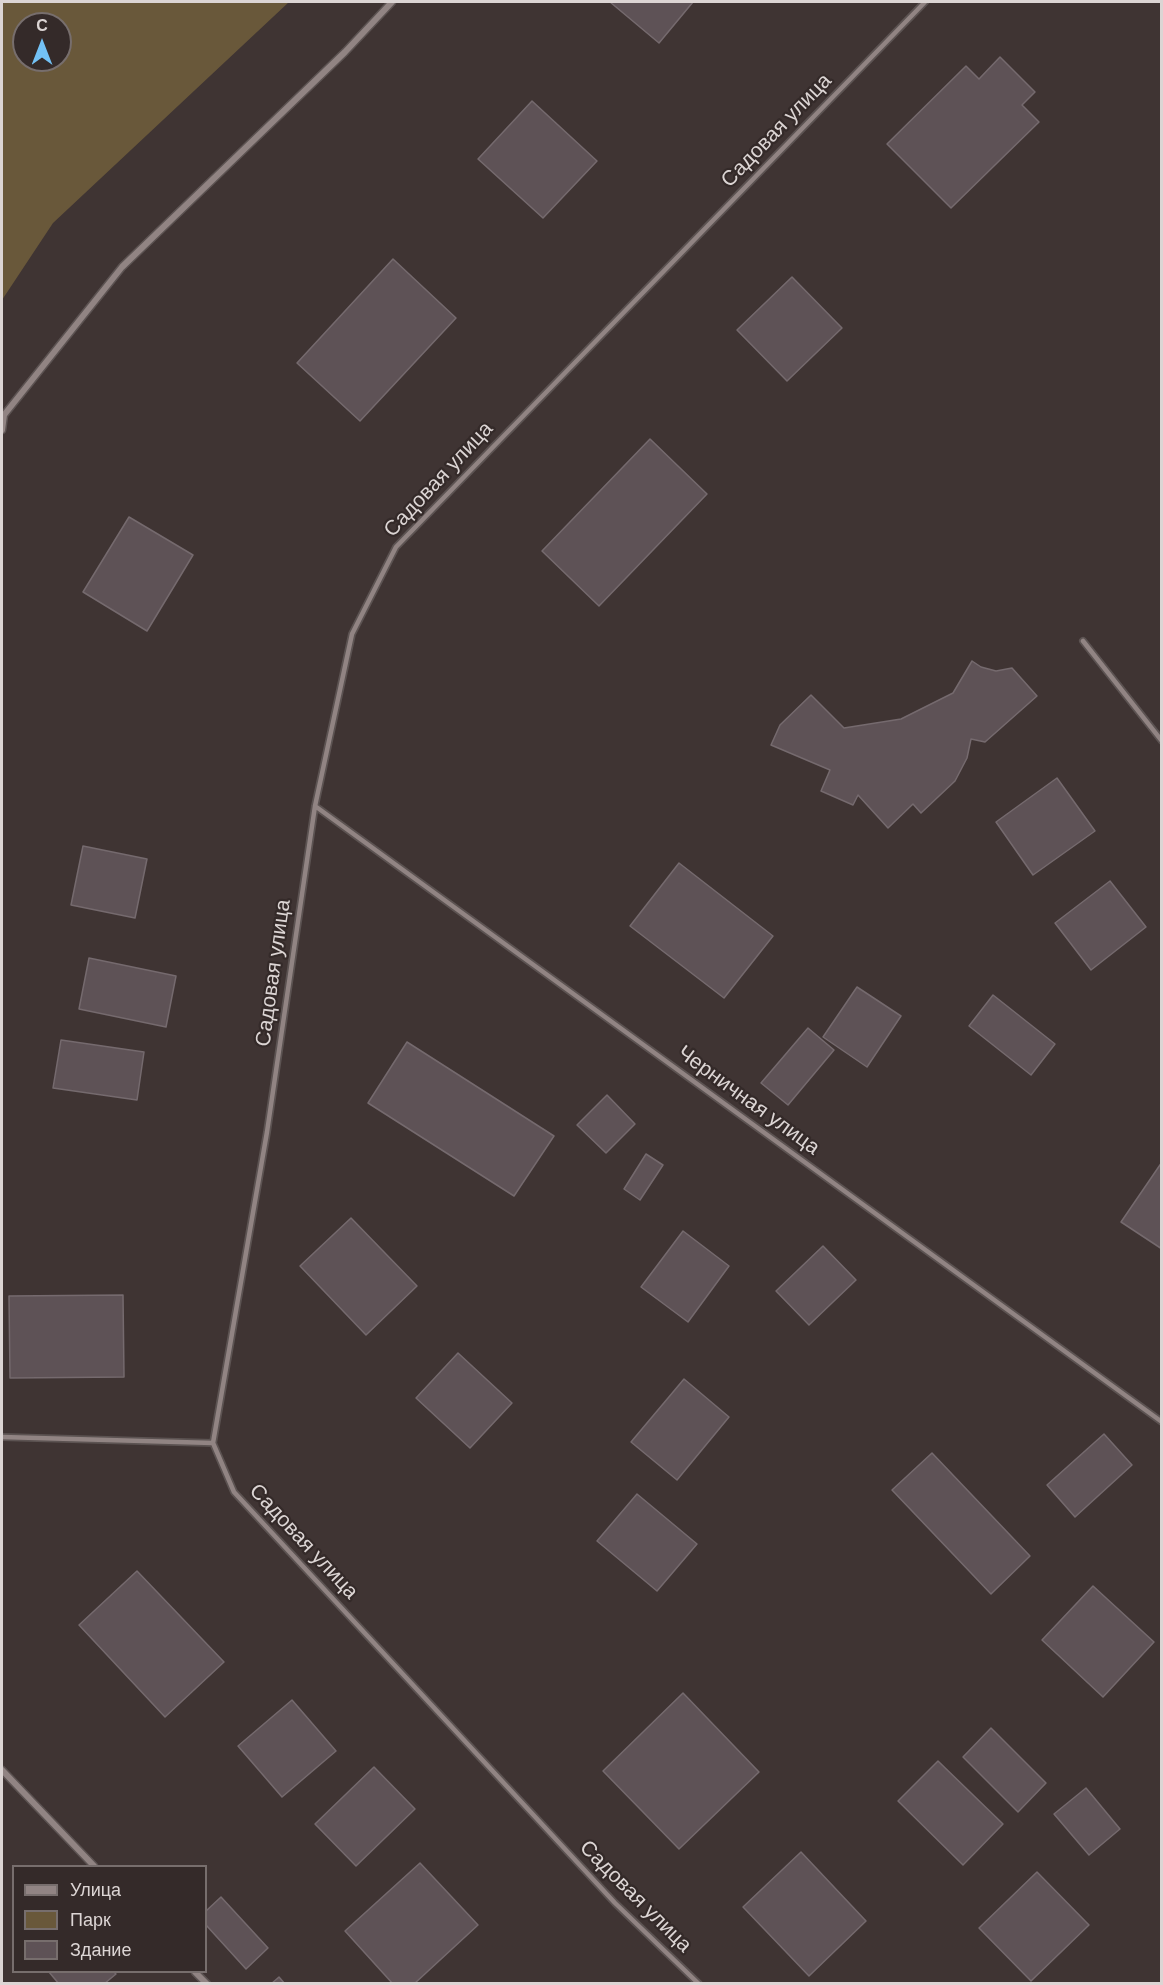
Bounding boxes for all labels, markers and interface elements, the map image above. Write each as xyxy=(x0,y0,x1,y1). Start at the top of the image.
north arrow xyxy=(12,12,72,72)
text: С xyxy=(36,15,48,36)
street label: Садовая улица xyxy=(716,69,838,193)
street label: Садовая улица xyxy=(379,417,499,543)
street label: Садовая улица xyxy=(251,898,297,1048)
street label: Черничная улица xyxy=(672,1041,824,1161)
street label: Садовая улица xyxy=(243,1479,363,1605)
street label: Садовая улица xyxy=(574,1836,696,1958)
legend xyxy=(12,1865,207,1973)
text: Улица xyxy=(70,1878,121,1902)
text: Парк xyxy=(70,1908,111,1932)
text: Здание xyxy=(70,1938,131,1962)

